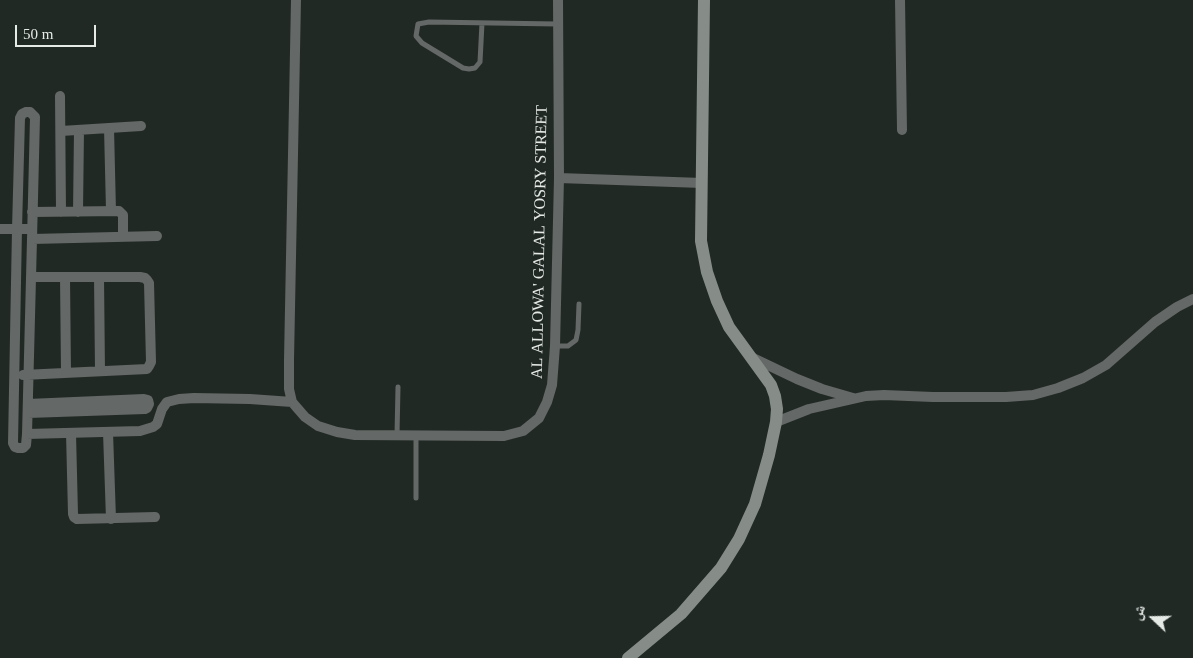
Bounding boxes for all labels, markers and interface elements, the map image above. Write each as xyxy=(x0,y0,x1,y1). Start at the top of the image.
scale bar xyxy=(18,15,99,47)
text: 50 m xyxy=(23,26,53,42)
street label: AL ALLOWA' GALAL YOSRY STREET xyxy=(528,105,552,379)
north arrow xyxy=(1128,593,1178,643)
text: ش xyxy=(1129,603,1148,622)

